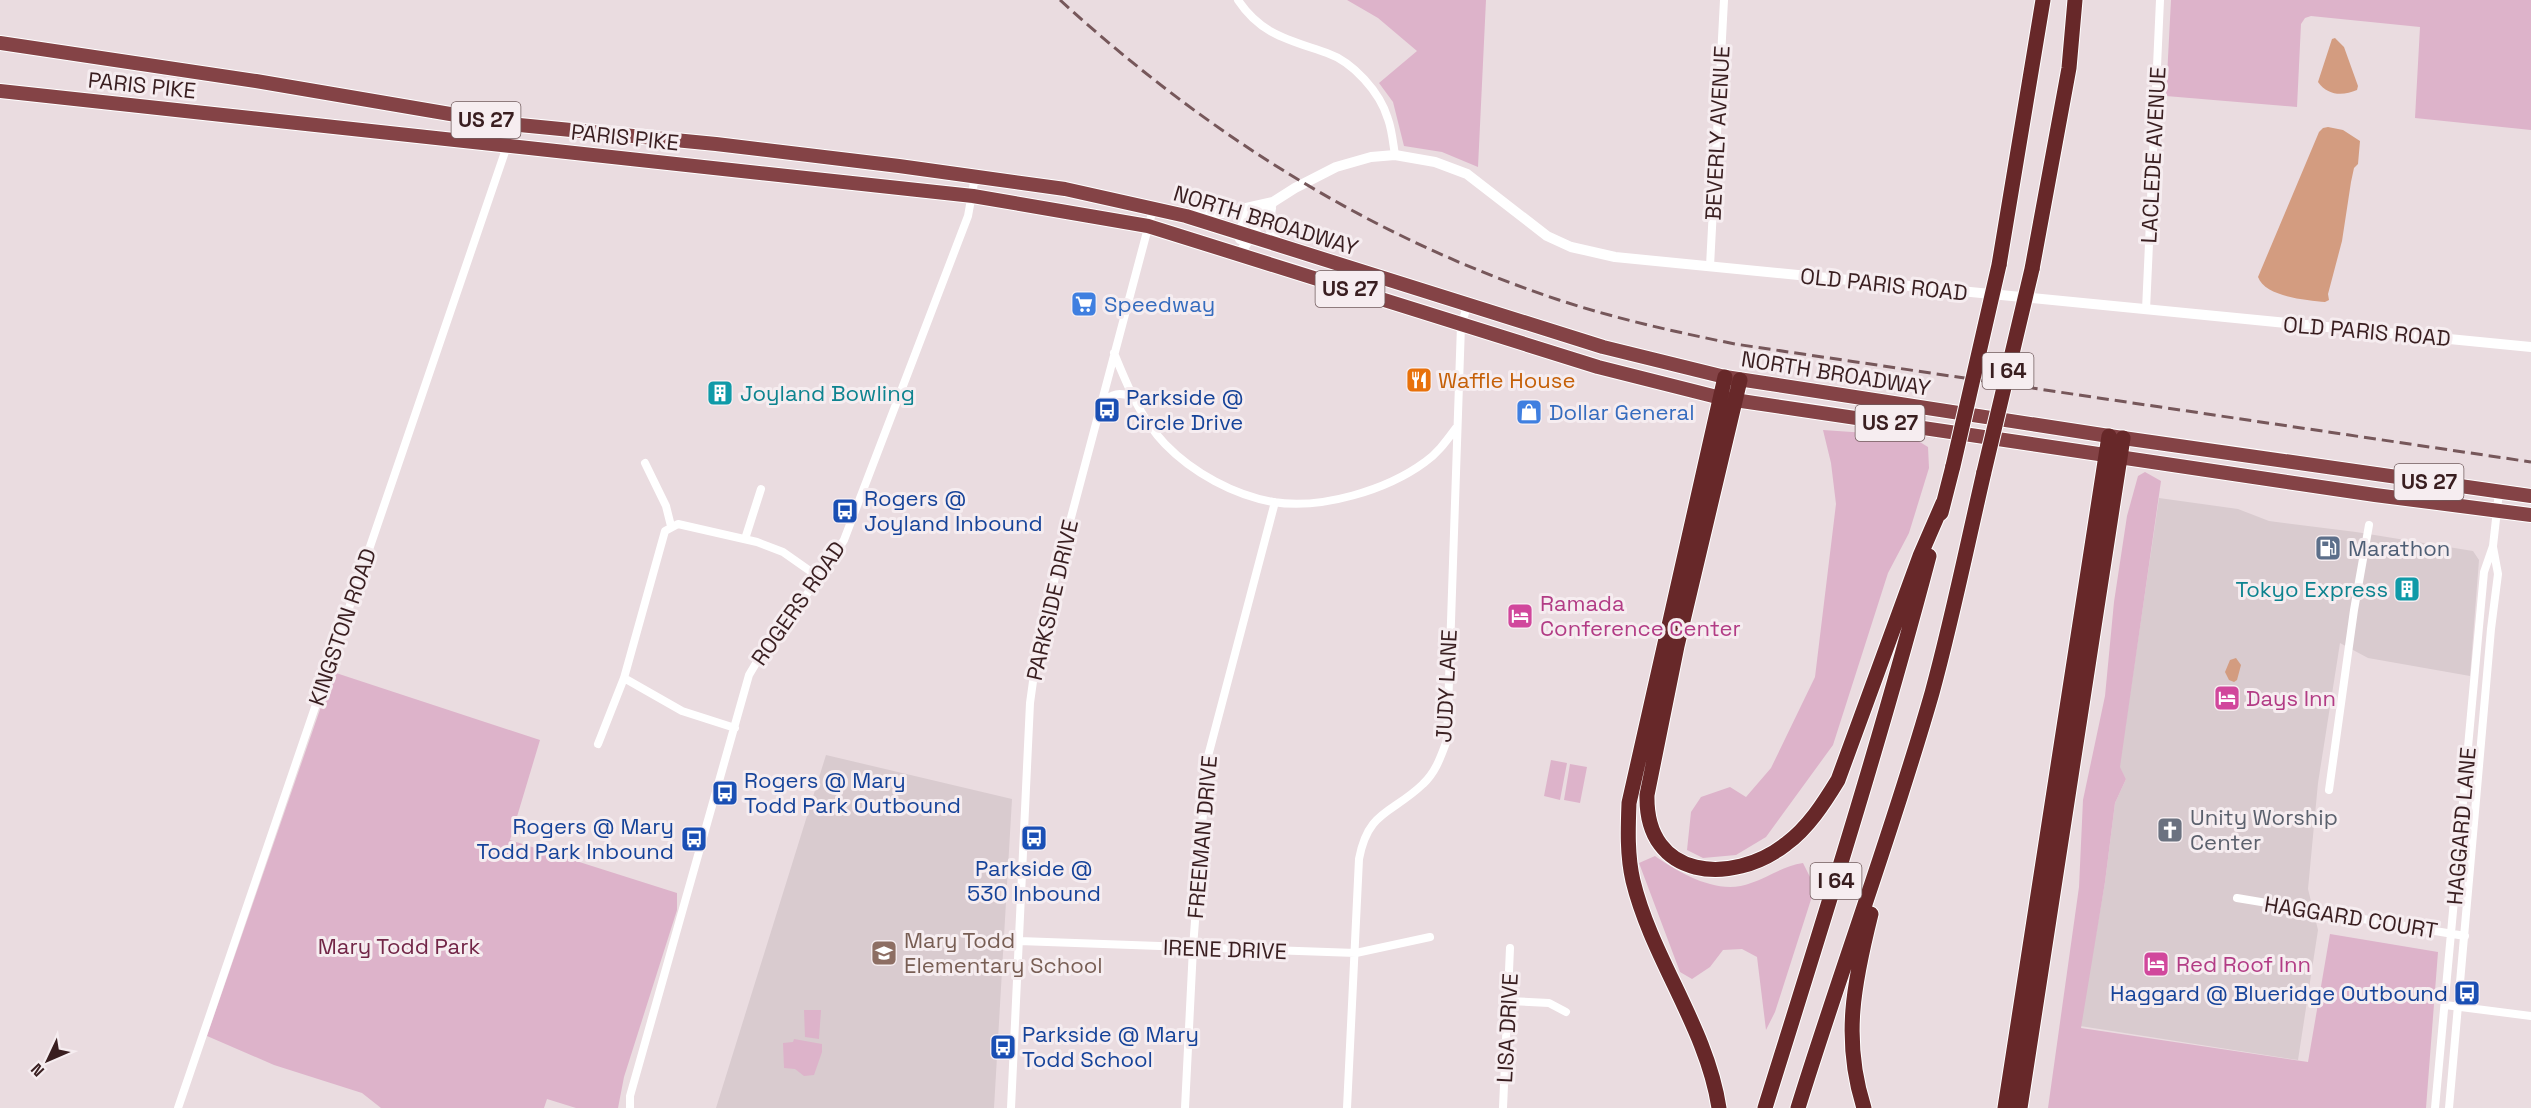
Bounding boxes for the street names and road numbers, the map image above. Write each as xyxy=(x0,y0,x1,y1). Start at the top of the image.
street label: BEVERLY AVENUE xyxy=(1698,45,1736,221)
street label: PARIS PIKE xyxy=(87,65,197,105)
street label: LACLEDE AVENUE xyxy=(2134,66,2172,244)
road number: US 27 xyxy=(452,102,520,138)
street label: PARIS PIKE xyxy=(570,117,680,157)
street label: NORTH BROADWAY xyxy=(1170,179,1362,262)
street label: OLD PARIS ROAD xyxy=(1799,261,1969,307)
road number: US 27 xyxy=(1316,271,1384,307)
street label: OLD PARIS ROAD xyxy=(2282,310,2452,352)
street label: NORTH BROADWAY xyxy=(1739,344,1933,402)
road number: I 64 xyxy=(1982,353,2034,389)
road number: US 27 xyxy=(1856,405,1924,441)
road number: US 27 xyxy=(2394,464,2464,500)
street label: PARKSIDE DRIVE xyxy=(1020,517,1084,683)
street label: ROGERS ROAD xyxy=(745,535,851,671)
street label: KINGSTON ROAD xyxy=(302,545,382,709)
street label: JUDY LANE xyxy=(1429,629,1463,743)
street label: HAGGARD LANE xyxy=(2440,746,2482,906)
street label: FREEMAN DRIVE xyxy=(1181,754,1223,920)
road number: I 64 xyxy=(1810,863,1862,899)
street label: HAGGARD COURT xyxy=(2262,889,2440,945)
street label: IRENE DRIVE xyxy=(1162,933,1288,965)
street label: LISA DRIVE xyxy=(1490,972,1524,1084)

